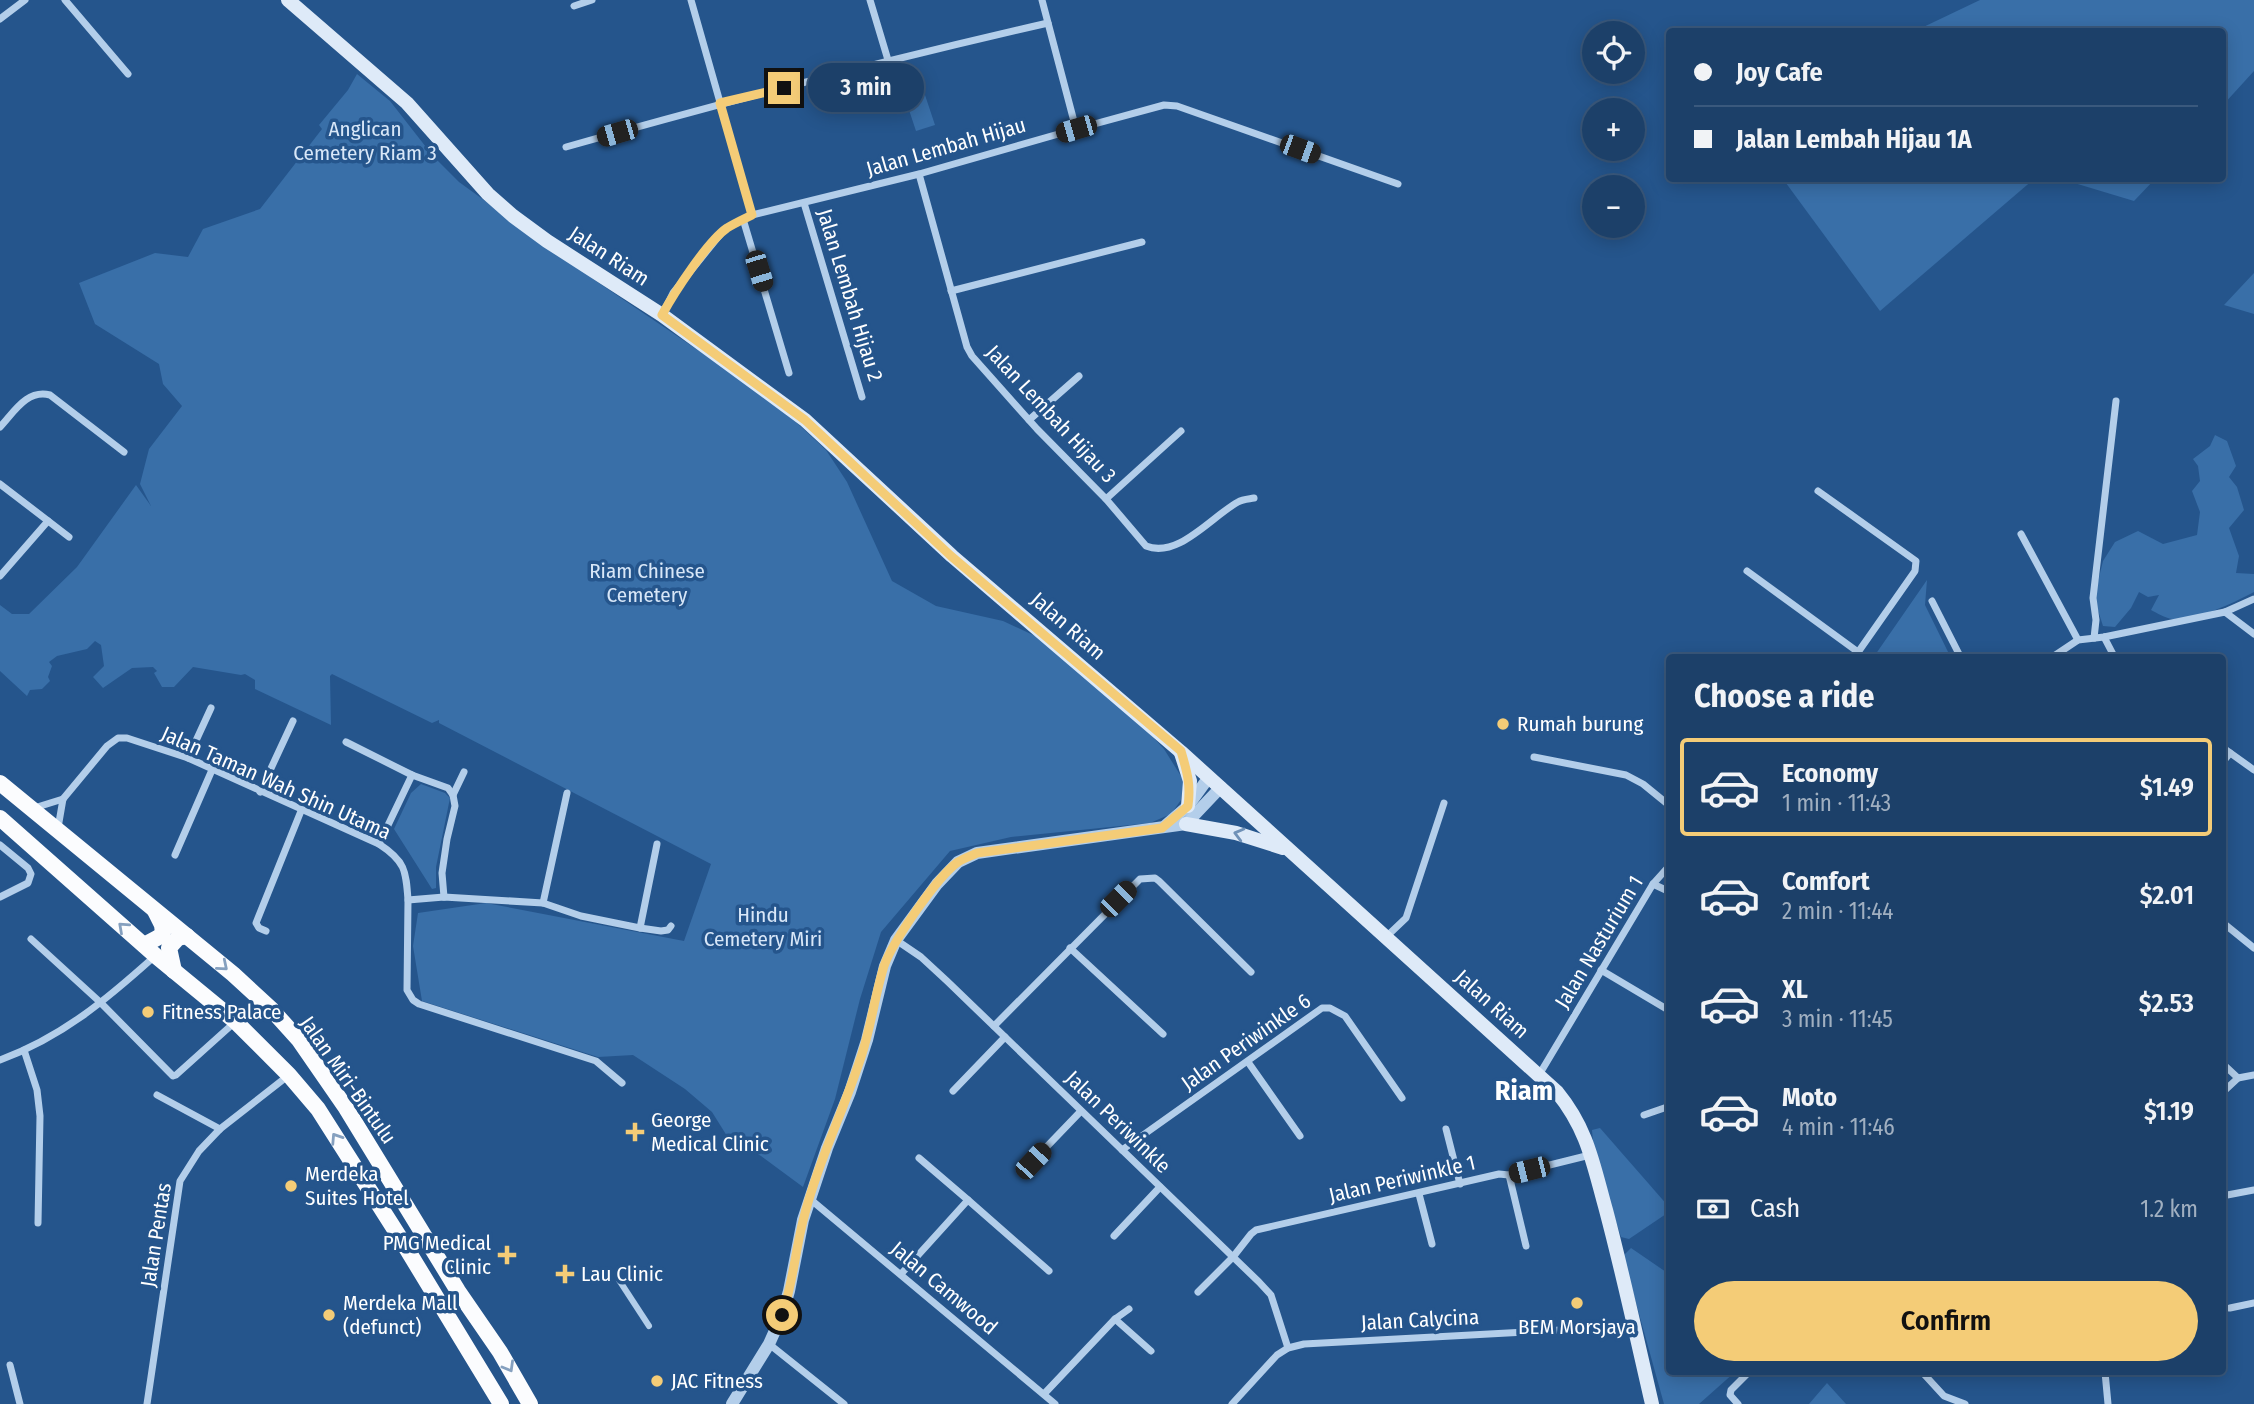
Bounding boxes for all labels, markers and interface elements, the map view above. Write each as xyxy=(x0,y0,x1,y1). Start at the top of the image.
map controls xyxy=(1582,21,1645,238)
button: locate xyxy=(1582,21,1645,84)
text: Joy Cafe xyxy=(1736,57,1823,88)
callout: 3 min xyxy=(808,64,924,112)
route end xyxy=(768,72,800,104)
text: 3 min xyxy=(840,73,892,101)
button: + xyxy=(1582,98,1645,161)
street label: Jalan Lembah Hijau xyxy=(863,112,1029,182)
car xyxy=(1053,113,1100,145)
park label: Anglican Cemetery Riam 3 xyxy=(293,116,437,166)
car xyxy=(594,117,641,149)
text: Jalan Lembah Hijau 1A xyxy=(1736,124,1972,155)
car xyxy=(1277,132,1324,166)
button: − xyxy=(1582,175,1645,238)
street label: Jalan Lembah Hijau 2 xyxy=(811,206,889,384)
street label: Jalan Riam xyxy=(564,220,654,292)
car xyxy=(743,248,776,294)
street label: Jalan Lembah Hijau 3 xyxy=(980,340,1122,488)
park label: Riam Chinese Cemetery xyxy=(589,558,705,608)
street label: Jalan Riam xyxy=(1025,586,1111,666)
text: Choose a ride xyxy=(1694,677,1875,715)
place label: Rumah burung xyxy=(1517,711,1643,737)
marker: Rumah burung xyxy=(1495,716,1511,732)
street label: Jalan Taman Wah Shin Utama xyxy=(157,721,395,845)
icon: car xyxy=(1698,756,1761,819)
text: Economy xyxy=(1782,758,1878,789)
text: $1.49 xyxy=(2140,772,2194,803)
text: 1 min · 11:43 xyxy=(1782,789,1891,817)
one-way arrow xyxy=(1234,828,1246,842)
icon: car xyxy=(1698,864,1761,927)
text: Comfort xyxy=(1782,866,1870,897)
street label: Jalan Nasturium 1 xyxy=(1549,871,1649,1013)
car xyxy=(1096,877,1141,921)
text: $2.01 xyxy=(2140,880,2194,911)
text: 2 min · 11:44 xyxy=(1782,897,1893,925)
park label: Hindu Cemetery Miri xyxy=(704,902,822,952)
one-way arrow xyxy=(118,923,131,935)
one-way arrow xyxy=(215,958,228,970)
street label: Jalan Riam xyxy=(1450,964,1534,1044)
icon: car xyxy=(1698,972,1761,1035)
text: XL xyxy=(1782,974,1808,1005)
street label: Jalan Periwinkle 6 xyxy=(1176,988,1316,1096)
text: $2.53 xyxy=(2139,988,2194,1019)
place label: Fitness Palace xyxy=(162,999,281,1025)
marker: Fitness Palace xyxy=(140,1004,156,1020)
text: 3 min · 11:45 xyxy=(1782,1005,1893,1033)
street label: Jalan Miri-Bintulu xyxy=(294,1011,402,1149)
street label: Jalan Periwinkle xyxy=(1060,1065,1176,1179)
district label: Riam xyxy=(1495,1074,1553,1107)
icon: car xyxy=(1698,1080,1761,1143)
text: Moto xyxy=(1782,1082,1837,1113)
text: $1.19 xyxy=(2144,1096,2194,1127)
place label: George Medical Clinic xyxy=(651,1107,769,1157)
text: 4 min · 11:46 xyxy=(1782,1113,1895,1141)
marker: George Medical Clinic xyxy=(625,1122,645,1142)
one-way arrow xyxy=(331,1132,344,1145)
car xyxy=(1011,1138,1056,1184)
street label: Jalan Periwinkle 1 xyxy=(1326,1149,1478,1209)
car xyxy=(1507,1155,1552,1185)
place label: Merdeka Suites Hotel xyxy=(305,1161,409,1211)
marker: Merdeka Suites Hotel xyxy=(283,1178,299,1194)
street label: Jalan Pentas xyxy=(135,1181,177,1289)
icon: cash xyxy=(1694,1190,1732,1228)
text: Cash xyxy=(1750,1193,1800,1224)
text: 1.2 km xyxy=(2140,1195,2198,1223)
place label: PMG Medical Clinic xyxy=(383,1230,491,1280)
street label: Jalan Camwood xyxy=(885,1236,1003,1340)
marker: PMG Medical Clinic xyxy=(497,1245,517,1265)
place label: Lau Clinic xyxy=(581,1261,663,1287)
marker: Lau Clinic xyxy=(555,1264,575,1284)
button: Confirm xyxy=(1694,1281,2198,1361)
place label: Merdeka Mall (defunct) xyxy=(343,1290,458,1340)
marker: BEM Morsjaya xyxy=(1569,1295,1585,1311)
route start xyxy=(766,1299,798,1331)
street label: Jalan Calycina xyxy=(1360,1304,1480,1336)
marker: Merdeka Mall (defunct) xyxy=(321,1307,337,1323)
place label: BEM Morsjaya xyxy=(1518,1314,1636,1340)
one-way arrow xyxy=(501,1360,514,1372)
place label: JAC Fitness xyxy=(671,1368,763,1394)
marker: JAC Fitness xyxy=(649,1373,665,1389)

